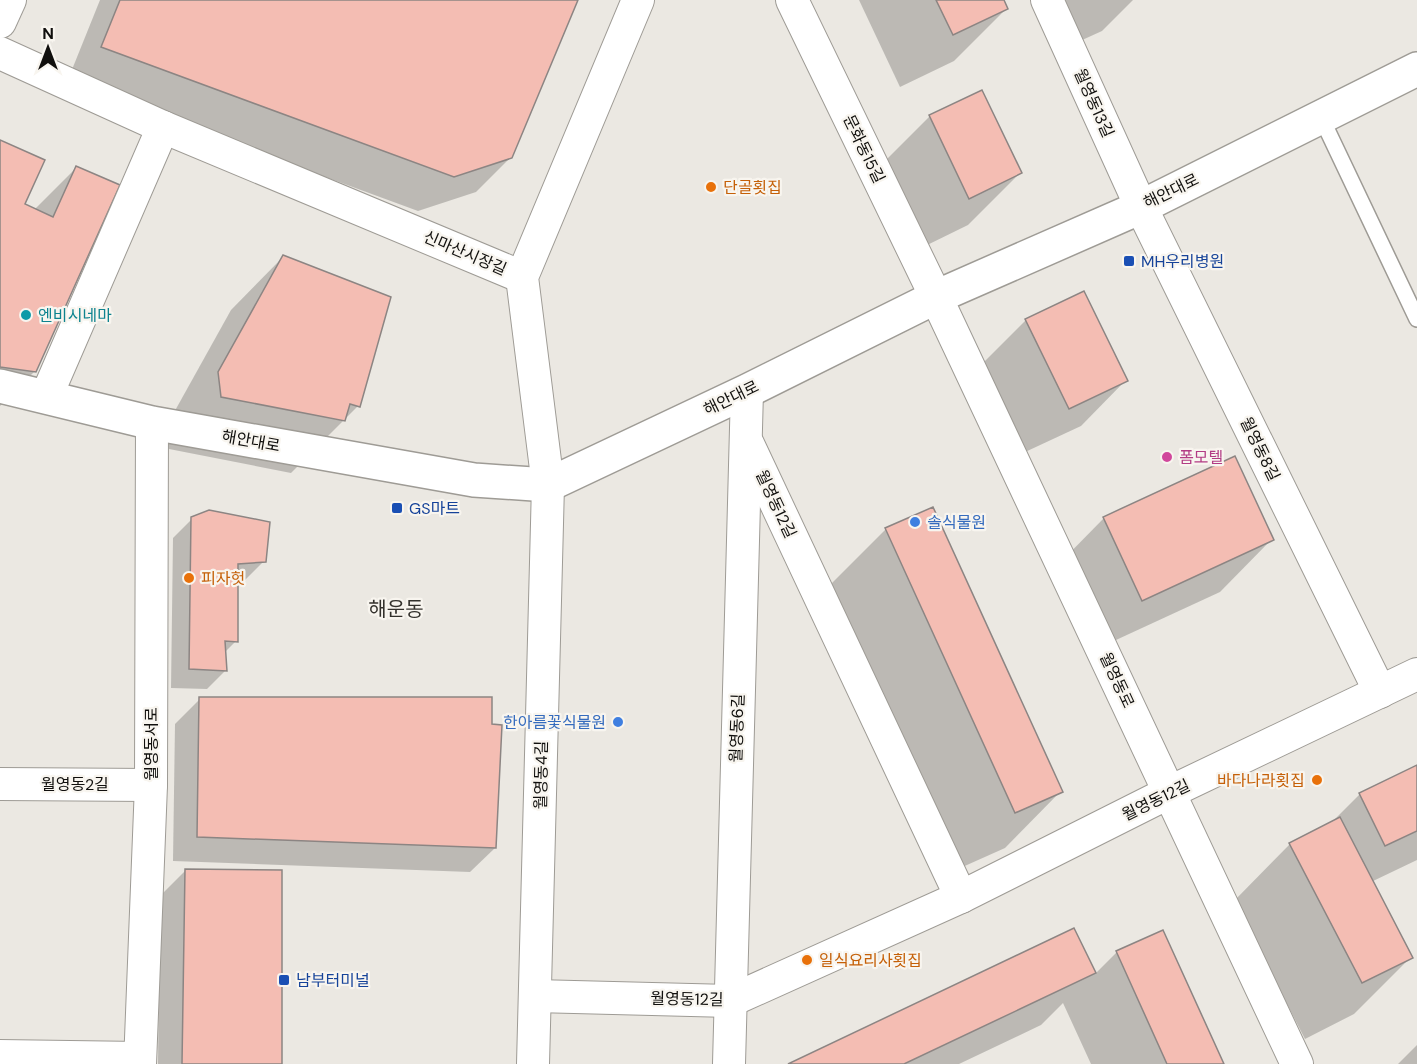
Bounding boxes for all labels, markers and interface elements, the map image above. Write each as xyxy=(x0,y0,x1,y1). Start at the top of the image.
north arrow xyxy=(18,18,78,78)
text: N xyxy=(42,23,54,44)
street label: 월영동13길 xyxy=(1069,65,1119,141)
street label: 문화동15길 xyxy=(838,111,890,187)
street label: 해안대로 xyxy=(1140,169,1202,213)
place label: 단골횟집 xyxy=(723,177,782,198)
marker: 단골횟집 xyxy=(704,180,718,194)
street label: 신마산시장길 xyxy=(420,226,510,280)
place label: MH우리병원 xyxy=(1141,251,1224,272)
marker: MH우리병원 xyxy=(1122,254,1136,268)
place label: 엔비시네마 xyxy=(38,305,112,326)
marker: 엔비시네마 xyxy=(19,308,33,322)
street label: 해안대로 xyxy=(700,376,762,420)
street label: 월영동8길 xyxy=(1236,414,1284,484)
street label: 해안대로 xyxy=(220,426,282,457)
place label: 폼모텔 xyxy=(1179,447,1223,468)
marker: 폼모텔 xyxy=(1160,450,1174,464)
street label: 월영동12길 xyxy=(751,466,801,542)
place label: GS마트 xyxy=(409,498,460,519)
marker: GS마트 xyxy=(390,501,404,515)
place label: 솔식물원 xyxy=(927,512,986,533)
marker: 솔식물원 xyxy=(908,515,922,529)
place label: 피자헛 xyxy=(201,568,245,589)
marker: 피자헛 xyxy=(182,571,196,585)
district label: 해운동 xyxy=(368,596,424,622)
street label: 월영동로 xyxy=(1095,649,1139,711)
street label: 월영동6길 xyxy=(725,693,749,763)
street label: 월영동서로 xyxy=(141,707,162,781)
place label: 한아름꽃식물원 xyxy=(503,712,606,733)
marker: 한아름꽃식물원 xyxy=(611,715,625,729)
street label: 월영동4길 xyxy=(530,741,552,809)
place label: 바다나라횟집 xyxy=(1217,770,1305,791)
marker: 바다나라횟집 xyxy=(1310,773,1324,787)
street label: 월영동2길 xyxy=(41,774,109,795)
street label: 월영동12길 xyxy=(1119,775,1193,825)
place label: 일식요리사횟집 xyxy=(819,950,922,971)
marker: 일식요리사횟집 xyxy=(800,953,814,967)
place label: 남부터미널 xyxy=(296,970,370,991)
marker: 남부터미널 xyxy=(277,973,291,987)
street label: 월영동12길 xyxy=(650,988,724,1010)

